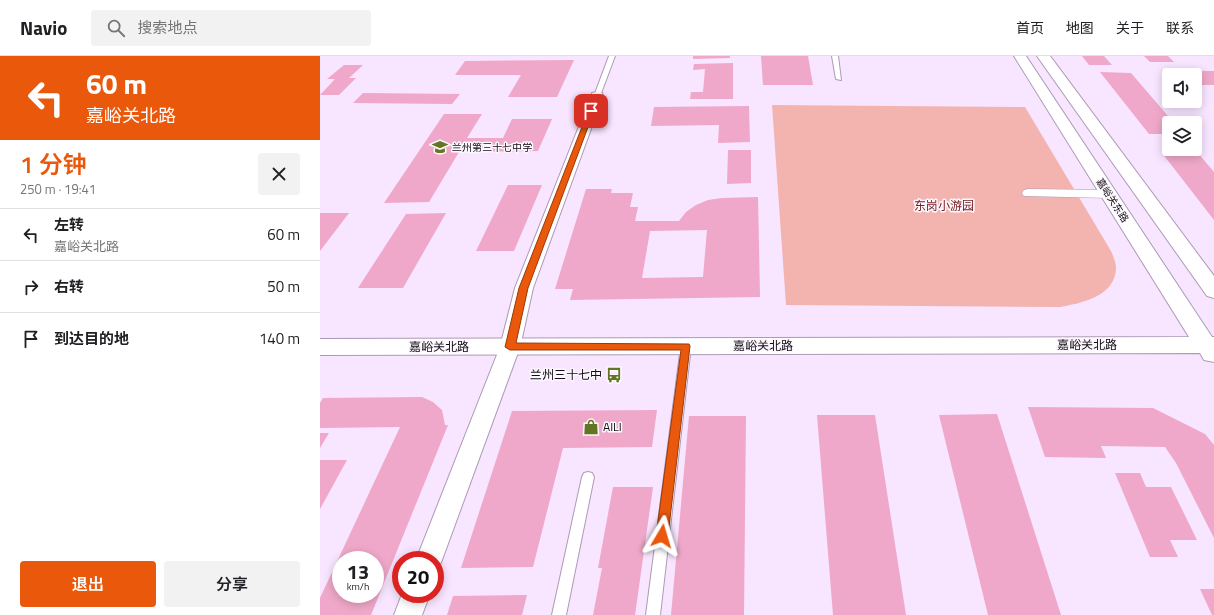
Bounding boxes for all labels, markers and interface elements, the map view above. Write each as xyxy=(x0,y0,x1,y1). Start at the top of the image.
search box xyxy=(91,10,371,46)
text: Navio xyxy=(20,13,67,42)
text: 搜索地点 xyxy=(137,16,197,39)
icon: search xyxy=(105,17,127,39)
text: 首页 xyxy=(1016,17,1044,38)
text: 地图 xyxy=(1066,17,1094,38)
text: 关于 xyxy=(1116,17,1144,38)
text: 联系 xyxy=(1166,17,1194,38)
text: 60 m xyxy=(86,62,147,105)
map controls xyxy=(1162,68,1202,156)
button: sound xyxy=(1162,68,1202,108)
icon: left xyxy=(20,72,72,124)
pin xyxy=(574,94,608,128)
icon: arrive xyxy=(580,100,602,122)
text: 嘉峪关北路 xyxy=(86,102,176,129)
button: layers xyxy=(1162,116,1202,156)
school or university icon: 兰州第三十七中学 xyxy=(431,138,449,156)
place label: 兰州第三十七中学 xyxy=(452,140,532,155)
text: 1 分钟 xyxy=(20,146,87,182)
button: close xyxy=(258,153,300,195)
street label: 嘉峪关东路 xyxy=(1093,175,1132,225)
text: 250 m · 19:41 xyxy=(20,179,96,199)
park label: 东岗小游园 xyxy=(914,196,974,215)
text: 左转 xyxy=(54,213,84,236)
text: 60 m xyxy=(267,223,300,246)
icon: left xyxy=(20,224,42,246)
text: 嘉峪关北路 xyxy=(54,236,119,256)
text: 右转 xyxy=(54,275,84,298)
text: 50 m xyxy=(267,275,300,298)
icon: right xyxy=(20,276,42,298)
text: 到达目的地 xyxy=(54,327,129,350)
text: 140 m xyxy=(259,327,300,350)
icon: arrive xyxy=(20,328,42,350)
street label: 嘉峪关北路 xyxy=(1057,335,1117,354)
street label: 嘉峪关北路 xyxy=(733,336,793,355)
street label: 嘉峪关北路 xyxy=(409,337,469,356)
place label: 兰州三十七中 xyxy=(530,365,602,384)
bus stop icon: 兰州三十七中 xyxy=(605,366,623,384)
place label: AILI xyxy=(603,417,622,436)
shop icon: AILI xyxy=(582,418,600,436)
position arrow xyxy=(641,515,683,557)
speed limit sign: 20 xyxy=(392,551,444,603)
text: 13 xyxy=(347,556,369,587)
button: 退出 xyxy=(20,561,156,607)
button: 分享 xyxy=(164,561,300,607)
text: km/h xyxy=(347,579,369,594)

